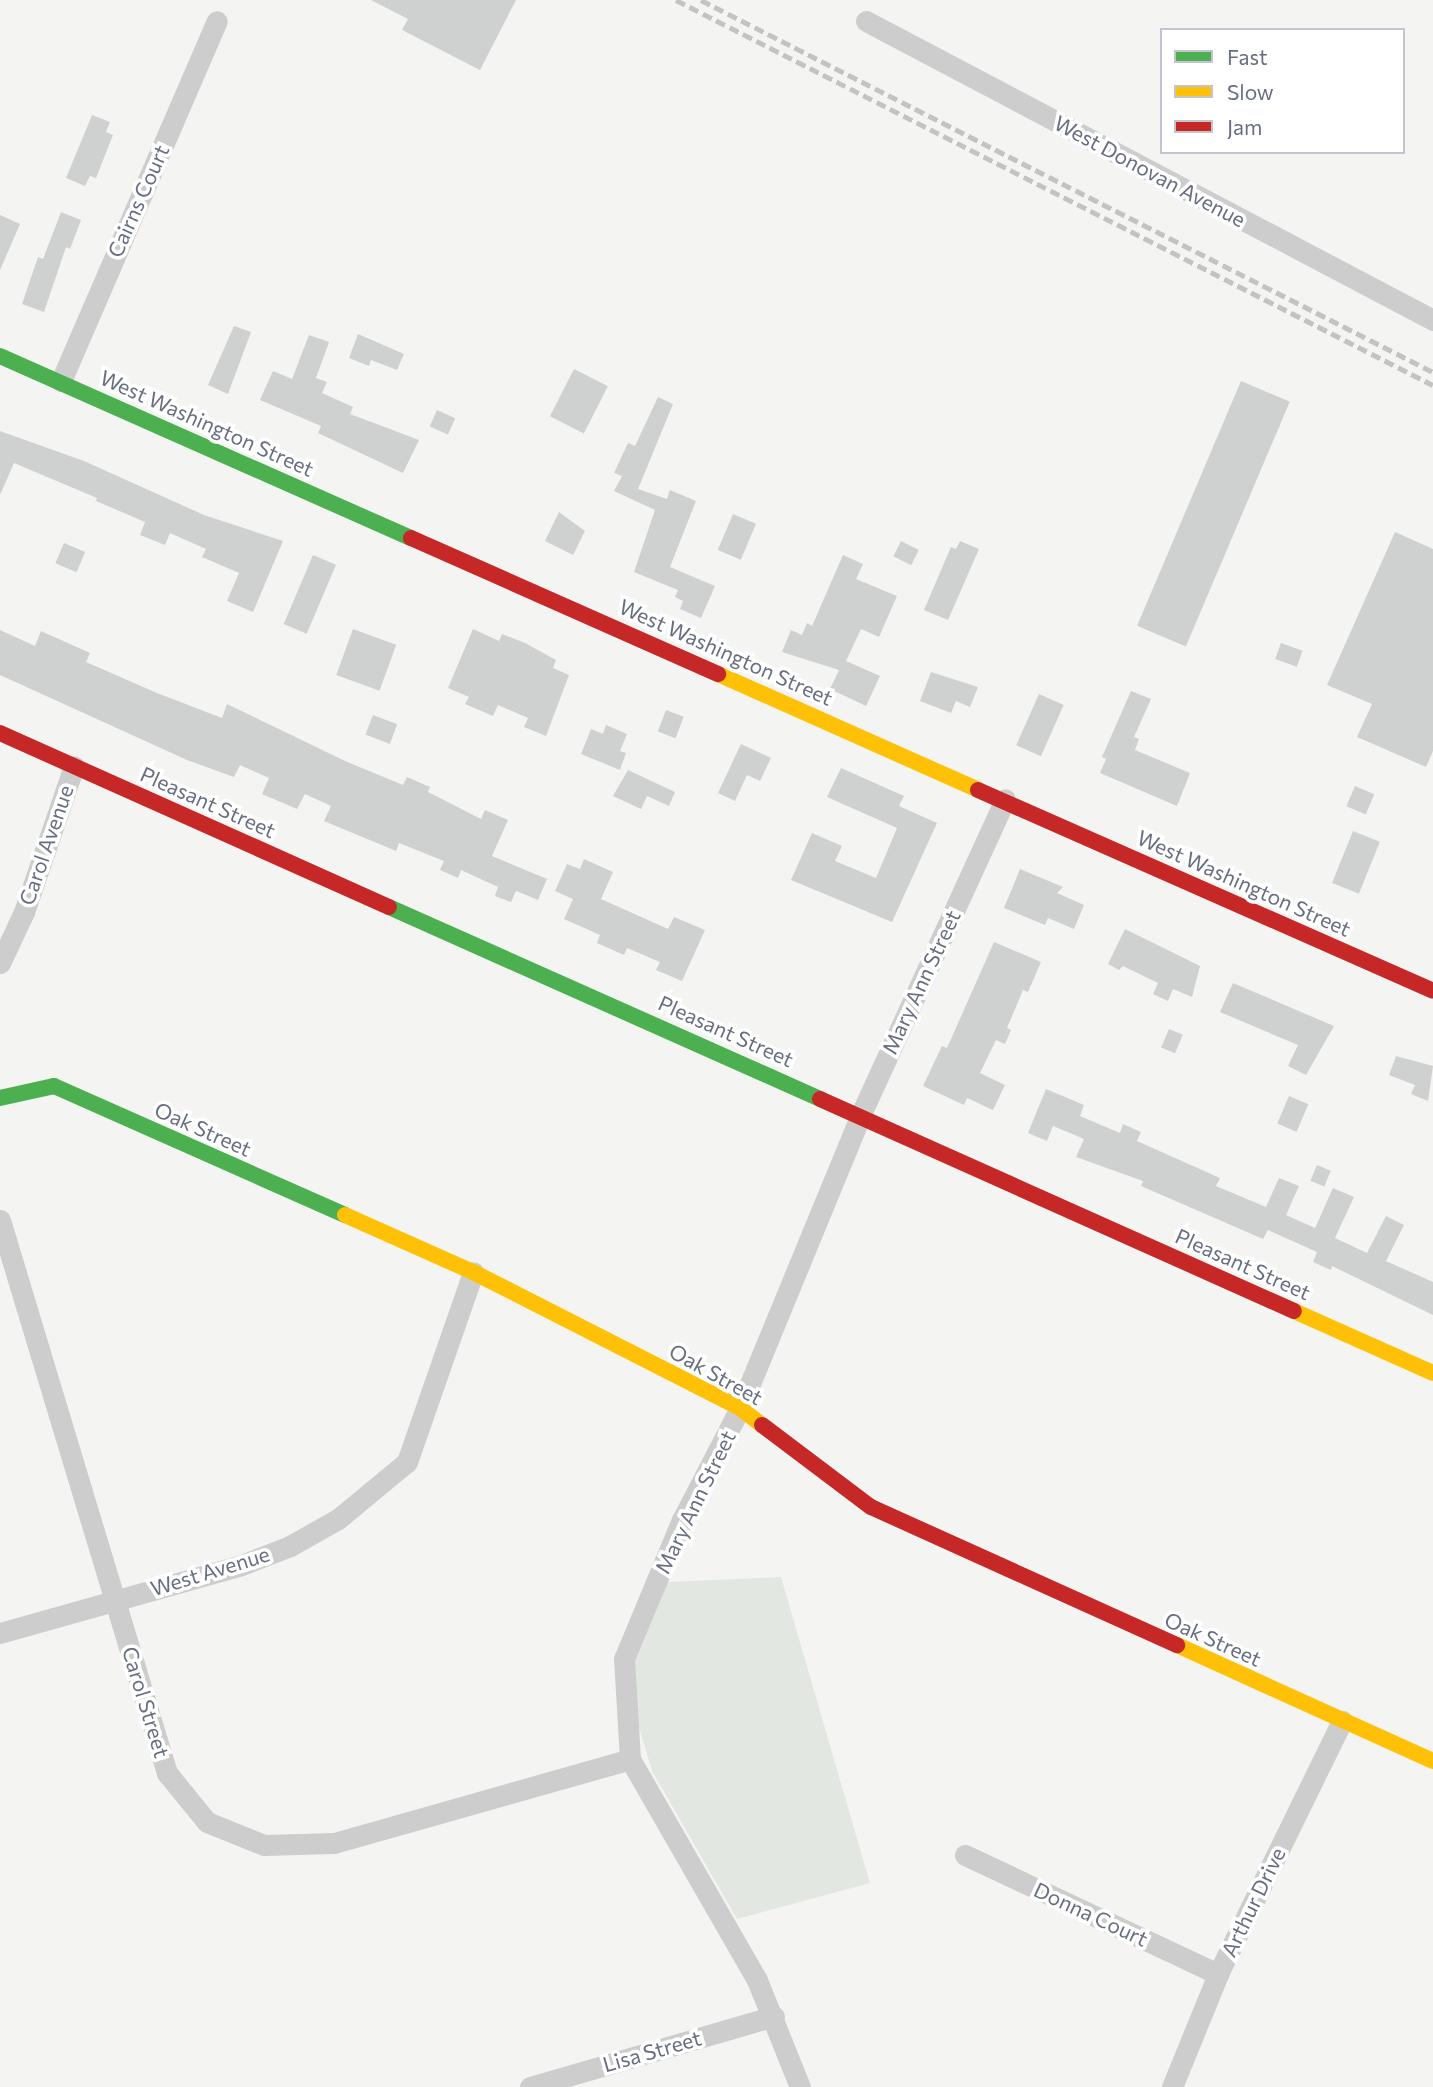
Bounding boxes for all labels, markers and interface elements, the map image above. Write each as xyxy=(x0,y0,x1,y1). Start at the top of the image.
legend xyxy=(1160,28,1405,154)
text: Fast xyxy=(1227,44,1268,69)
text: Slow xyxy=(1227,79,1274,104)
street label: West Donovan Avenue xyxy=(1050,110,1250,232)
text: Jam xyxy=(1227,114,1262,139)
street label: Cairns Court xyxy=(102,141,174,261)
street label: West Washington Street xyxy=(96,364,318,482)
street label: West Washington Street xyxy=(615,593,837,711)
street label: Pleasant Street xyxy=(137,761,279,843)
street label: Carol Avenue xyxy=(14,782,78,908)
street label: West Washington Street xyxy=(1133,824,1355,942)
street label: Mary Ann Street xyxy=(877,906,965,1058)
street label: Pleasant Street xyxy=(655,990,797,1072)
street label: Oak Street xyxy=(151,1097,255,1161)
street label: Pleasant Street xyxy=(1172,1223,1314,1305)
street label: Oak Street xyxy=(665,1338,767,1410)
street label: Mary Ann Street xyxy=(649,1426,741,1578)
street label: West Avenue xyxy=(147,1541,273,1601)
street label: Oak Street xyxy=(1161,1607,1265,1671)
street label: Carol Street xyxy=(117,1643,175,1761)
street label: Arthur Drive xyxy=(1216,1843,1290,1961)
street label: Donna Court xyxy=(1030,1877,1152,1951)
street label: Lisa Street xyxy=(600,2025,704,2077)

